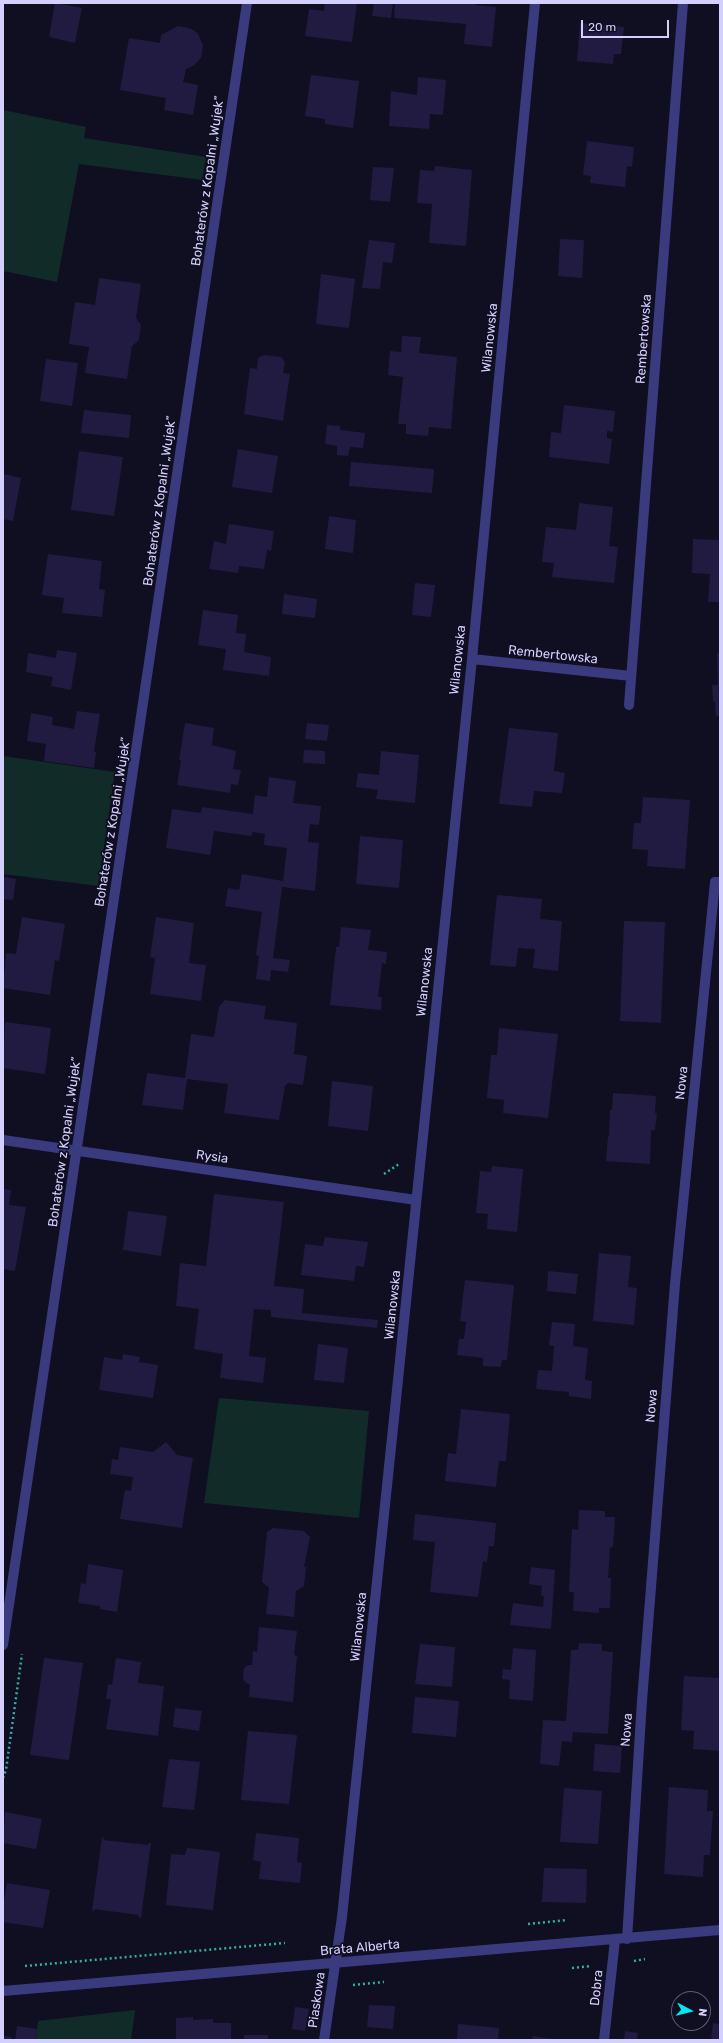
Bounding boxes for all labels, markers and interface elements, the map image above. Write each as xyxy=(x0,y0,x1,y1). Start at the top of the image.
scale bar xyxy=(583,12,671,38)
text: 20 m xyxy=(588,20,616,34)
street label: Bohaterów z Kopalni „Wujek” xyxy=(188,95,228,267)
street label: Rembertowska xyxy=(633,293,655,385)
street label: Wilanowska xyxy=(479,303,501,373)
street label: Bohaterów z Kopalni „Wujek” xyxy=(140,415,180,587)
street label: Wilanowska xyxy=(447,625,469,695)
street label: Rembertowska xyxy=(507,643,599,667)
street label: Bohaterów z Kopalni „Wujek” xyxy=(92,736,134,908)
street label: Wilanowska xyxy=(414,947,436,1017)
street label: Bohaterów z Kopalni „Wujek” xyxy=(45,1056,85,1228)
street label: Nowa xyxy=(672,1065,692,1101)
street label: Rysia xyxy=(195,1147,229,1167)
street label: Wilanowska xyxy=(382,1270,404,1340)
street label: Nowa xyxy=(643,1389,661,1423)
street label: Wilanowska xyxy=(348,1592,370,1662)
street label: Nowa xyxy=(618,1713,636,1747)
street label: Brata Alberta xyxy=(319,1937,401,1959)
street label: Dobra xyxy=(587,1969,607,2007)
street label: Piaskowa xyxy=(305,1971,329,2029)
north arrow xyxy=(671,1991,711,2031)
text: N xyxy=(695,2008,709,2017)

